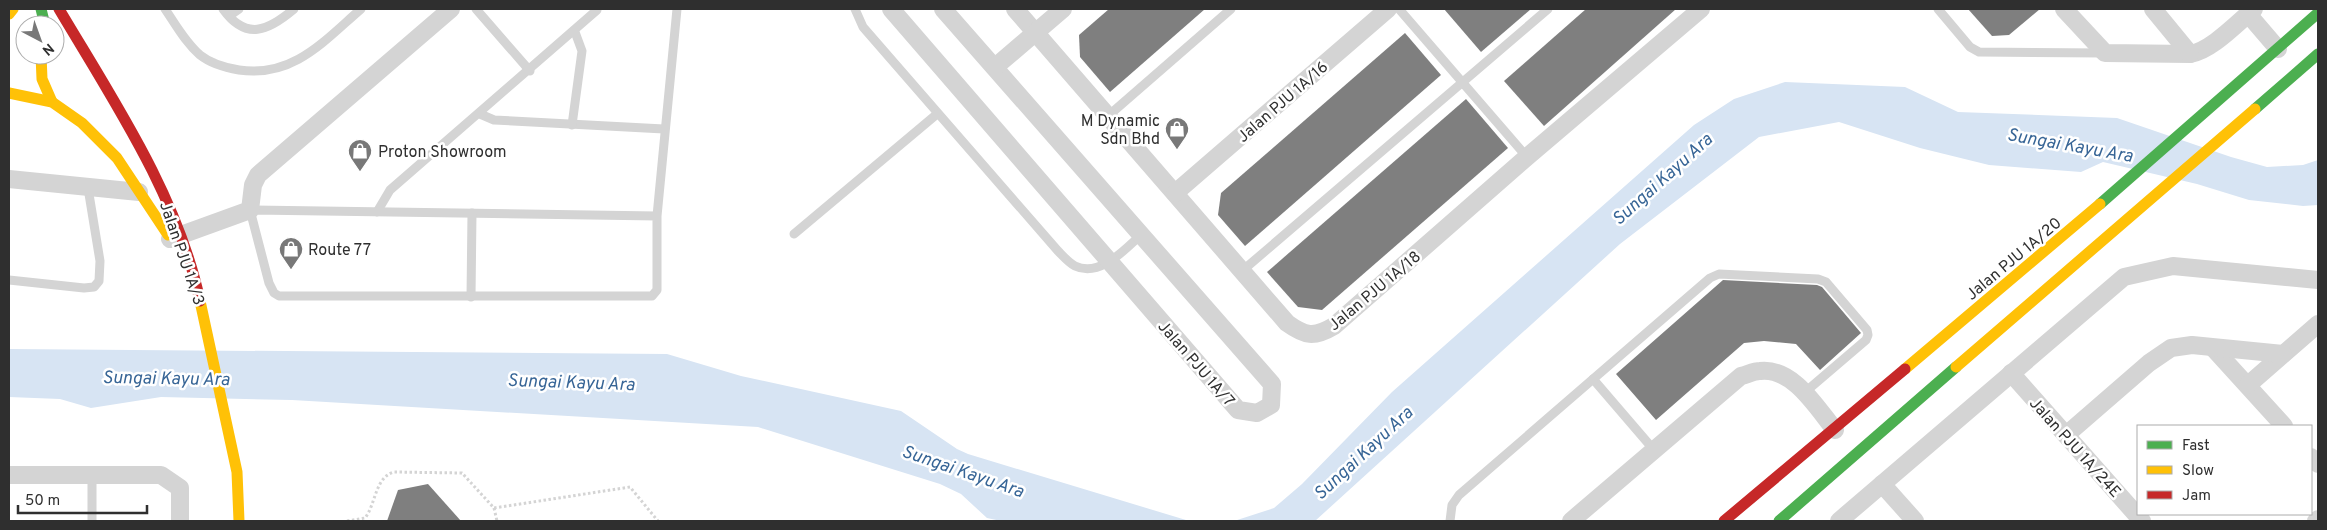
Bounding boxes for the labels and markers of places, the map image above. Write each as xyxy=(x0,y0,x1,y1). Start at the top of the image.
place label: M Dynamic Sdn Bhd xyxy=(1081,112,1160,150)
shop icon: M Dynamic Sdn Bhd xyxy=(1164,116,1190,150)
shop icon: Proton Showroom xyxy=(347,138,373,172)
place label: Proton Showroom xyxy=(378,143,507,163)
shop icon: Route 77 xyxy=(278,236,304,270)
place label: Route 77 xyxy=(308,241,371,261)

